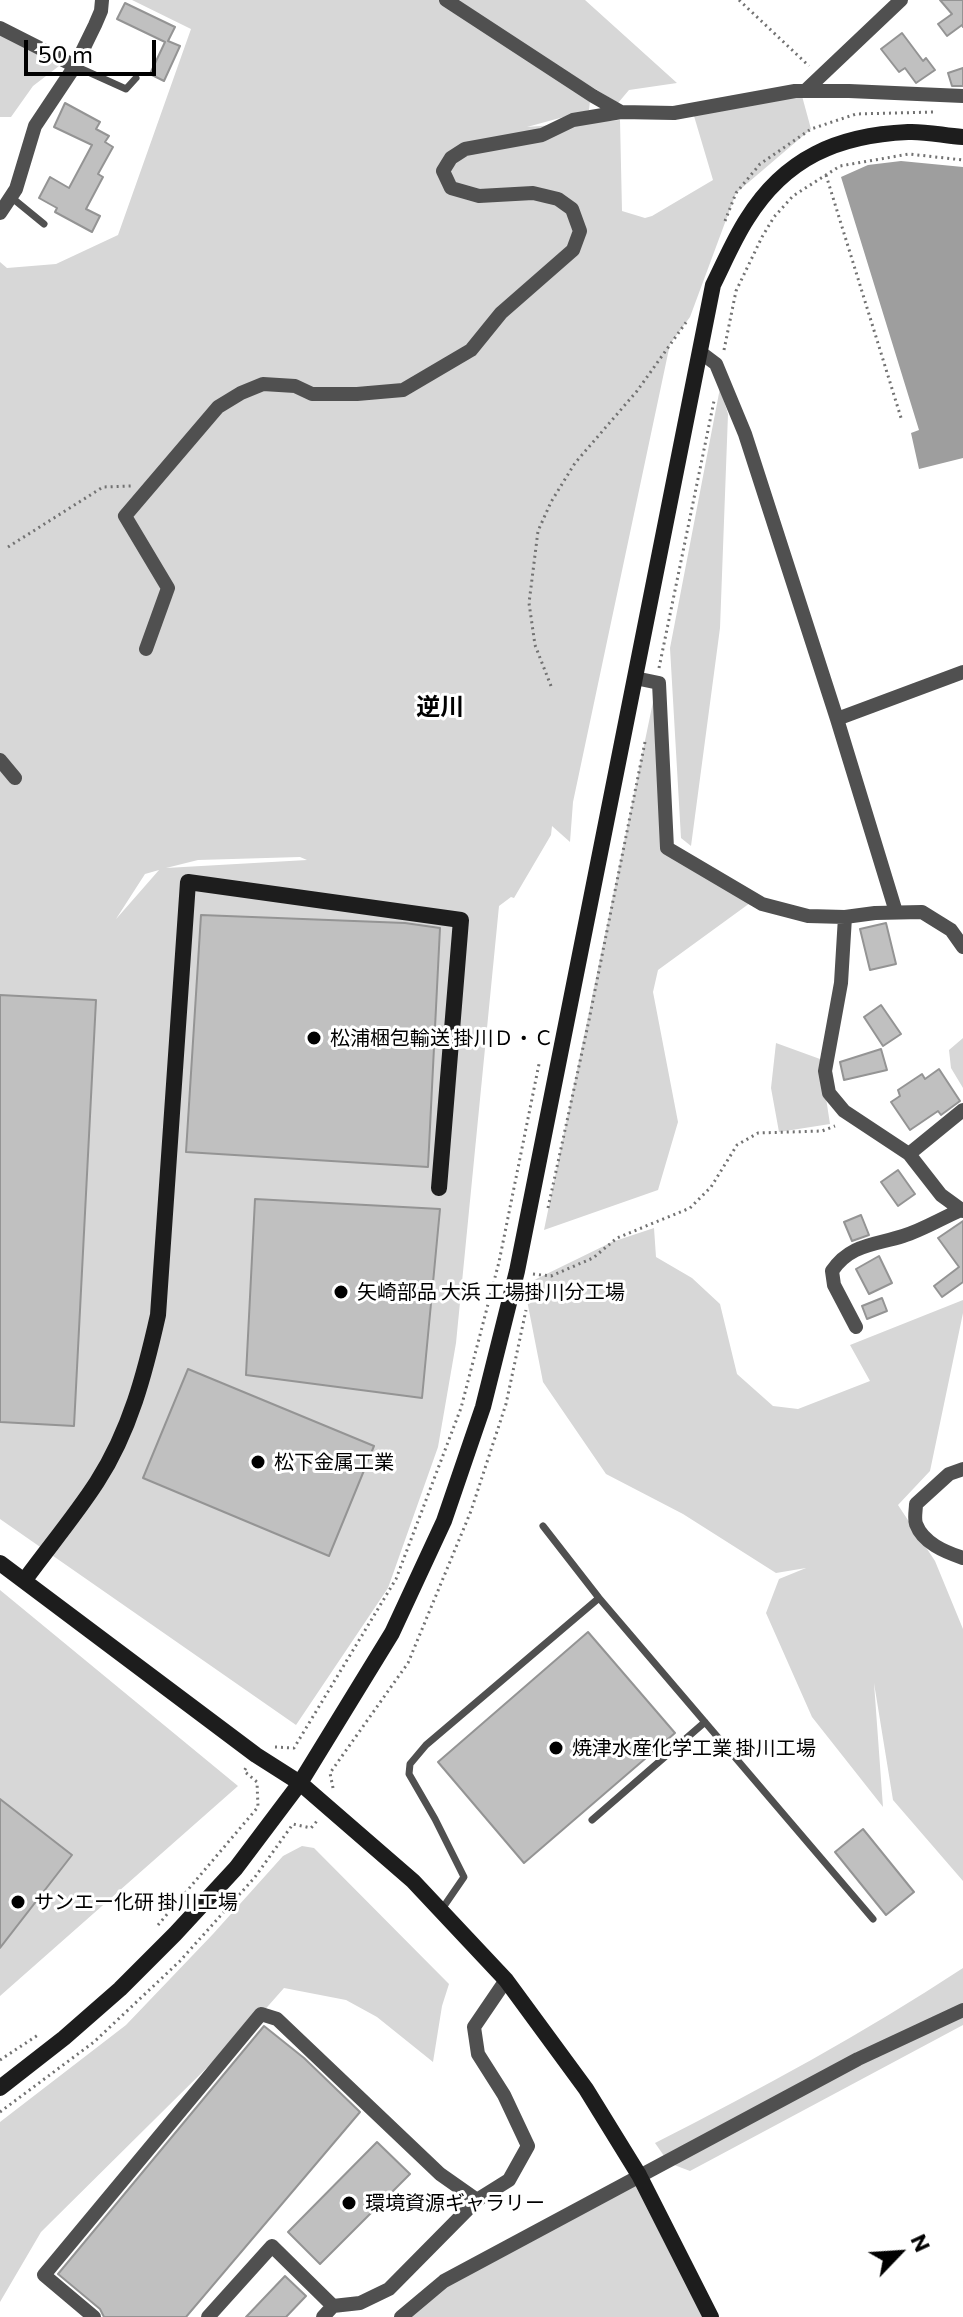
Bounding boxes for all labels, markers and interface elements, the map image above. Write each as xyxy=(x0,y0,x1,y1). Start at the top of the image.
scale bar xyxy=(28,24,160,74)
text: 50 m xyxy=(38,39,93,68)
district label: 逆川 xyxy=(416,693,464,721)
place label: 松浦梱包輸送 掛川Ｄ・Ｃ xyxy=(330,1026,554,1050)
marker: 松浦梱包輸送 掛川Ｄ・Ｃ xyxy=(305,1029,323,1047)
place label: 矢崎部品 大浜 工場掛川分工場 xyxy=(357,1280,625,1304)
marker: 矢崎部品 大浜 工場掛川分工場 xyxy=(332,1283,350,1301)
place label: 松下金属工業 xyxy=(274,1450,394,1474)
marker: 松下金属工業 xyxy=(249,1453,267,1471)
place label: 焼津水産化学工業 掛川工場 xyxy=(572,1736,816,1760)
marker: 焼津水産化学工業 掛川工場 xyxy=(547,1739,565,1757)
place label: サンエー化研 掛川工場 xyxy=(34,1890,238,1914)
marker: サンエー化研 掛川工場 xyxy=(9,1893,27,1911)
place label: 環境資源ギャラリー xyxy=(365,2191,545,2215)
marker: 環境資源ギャラリー xyxy=(340,2194,358,2212)
north arrow xyxy=(859,2213,939,2293)
text: N xyxy=(905,2229,937,2256)

